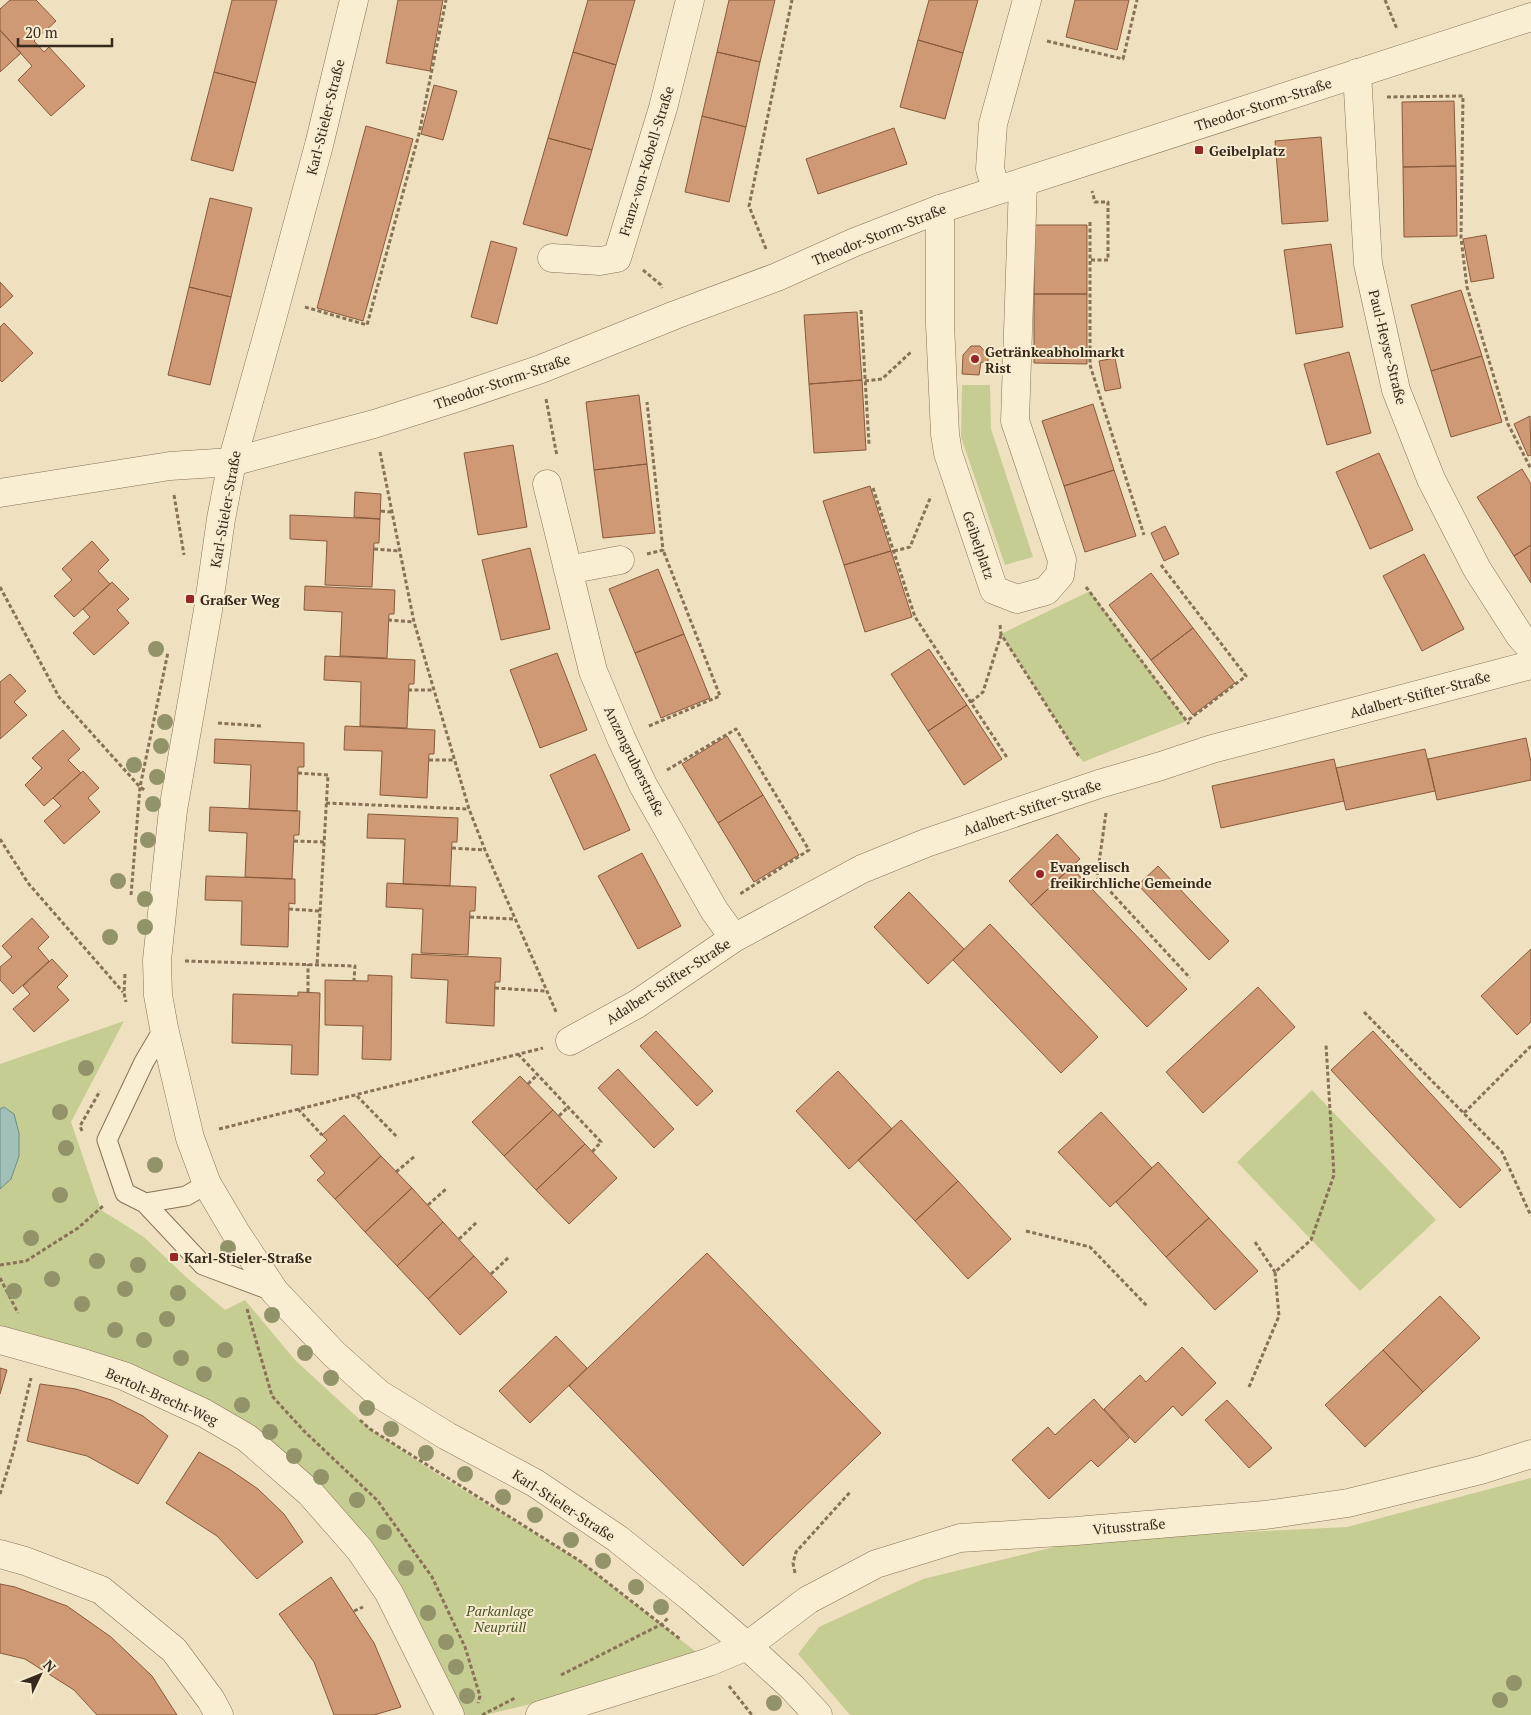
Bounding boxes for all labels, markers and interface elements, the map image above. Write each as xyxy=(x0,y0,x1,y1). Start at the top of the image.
scale bar xyxy=(18,15,111,47)
text: 20 m xyxy=(25,22,58,42)
street label: Karl-Stieler-Straße xyxy=(301,57,349,177)
street label: Theodor-Storm-Straße xyxy=(1192,73,1334,135)
street label: Franz-von-Kobell-Straße xyxy=(614,84,678,238)
place label: Geibelplatz xyxy=(1209,141,1285,160)
marker: Geibelplatz xyxy=(1193,144,1205,156)
street label: Theodor-Storm-Straße xyxy=(809,198,949,270)
street label: Paul-Heyse-Straße xyxy=(1365,288,1411,406)
place label: Getränkeabholmarkt Rist xyxy=(985,342,1125,377)
street label: Theodor-Storm-Straße xyxy=(431,349,573,413)
marker: Getränkeabholmarkt Rist xyxy=(969,353,981,365)
street label: Karl-Stieler-Straße xyxy=(205,449,245,569)
street label: Geibelplatz xyxy=(958,508,1000,582)
place label: Graßer Weg xyxy=(200,590,281,609)
marker: Graßer Weg xyxy=(184,593,196,605)
street label: Adalbert-Stifter-Straße xyxy=(1348,666,1492,722)
street label: Anzengruberstraße xyxy=(600,703,670,819)
street label: Adalbert-Stifter-Straße xyxy=(960,774,1104,840)
place label: Evangelisch freikirchliche Gemeinde xyxy=(1050,857,1212,892)
marker: Evangelisch freikirchliche Gemeinde xyxy=(1034,868,1046,880)
street label: Adalbert-Stifter-Straße xyxy=(602,934,734,1028)
place label: Karl-Stieler-Straße xyxy=(184,1248,312,1267)
marker: Karl-Stieler-Straße xyxy=(168,1251,180,1263)
street label: Bertolt-Brecht-Weg xyxy=(103,1363,222,1430)
street label: Karl-Stieler-Straße xyxy=(509,1465,619,1545)
street label: Vitusstraße xyxy=(1092,1513,1166,1539)
park label: Parkanlage Neuprüll xyxy=(465,1601,534,1636)
north arrow xyxy=(15,1650,65,1700)
text: N xyxy=(39,1655,61,1676)

